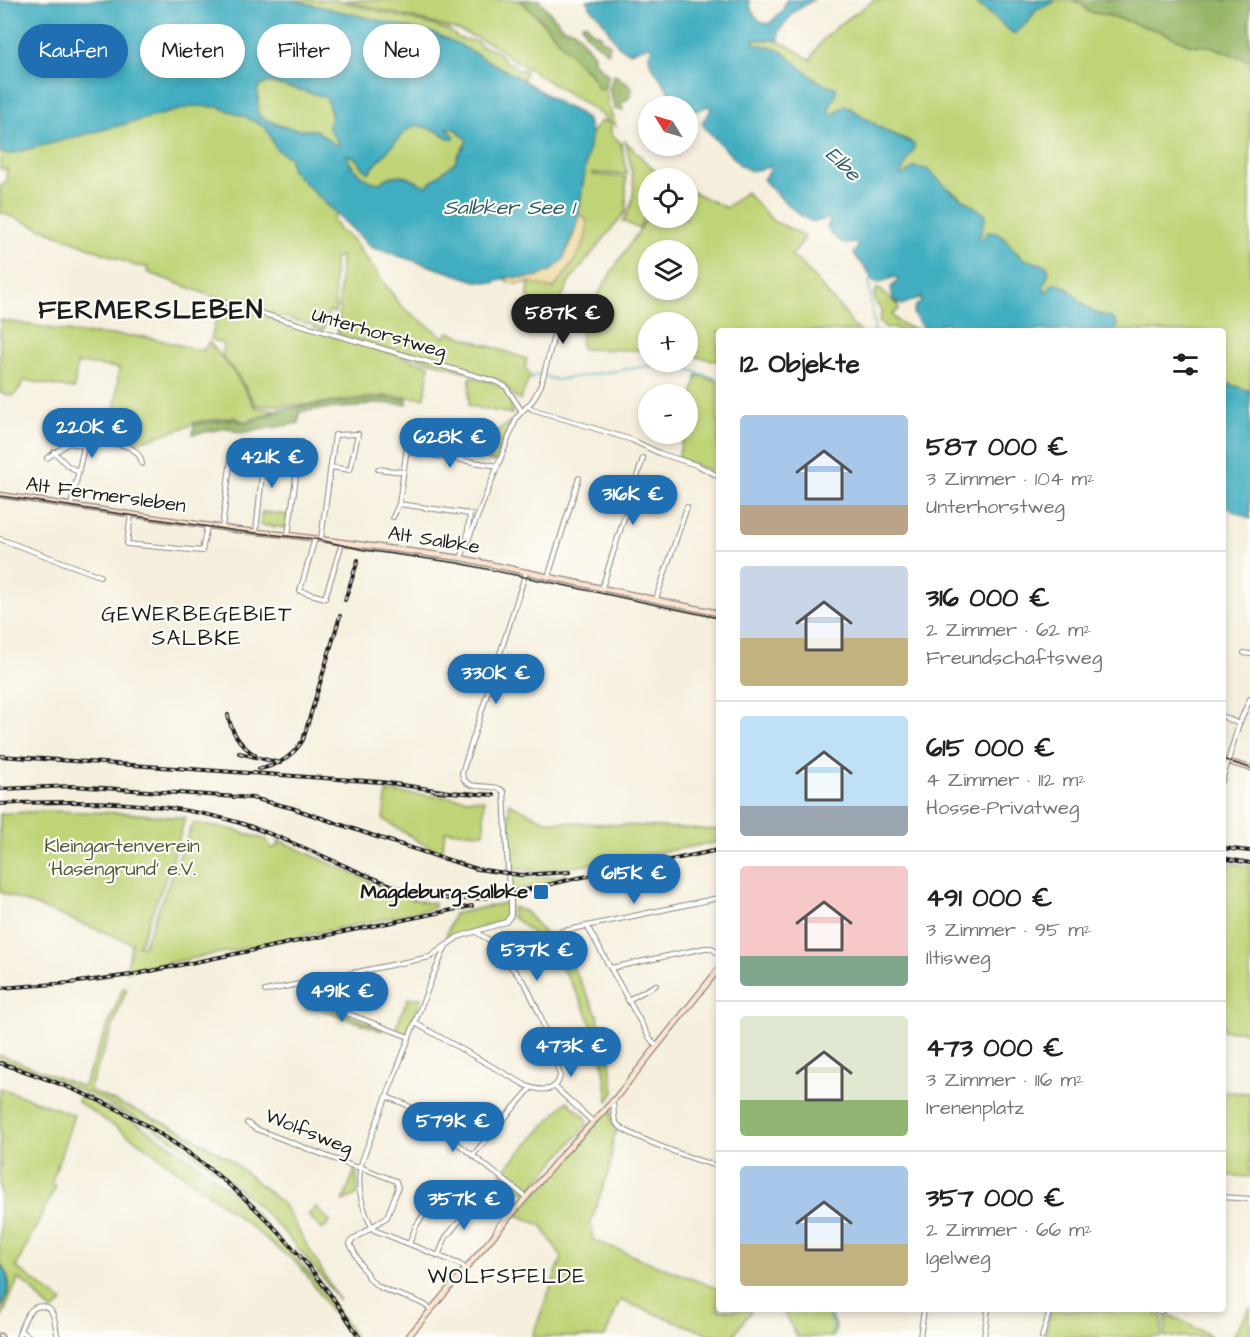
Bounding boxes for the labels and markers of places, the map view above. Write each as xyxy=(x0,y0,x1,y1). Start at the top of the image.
pin: 587K € xyxy=(514,294,612,345)
pin: 220K € xyxy=(43,408,141,459)
pin: 628K € xyxy=(401,418,499,469)
pin: 421K € xyxy=(223,438,321,489)
pin: 316K € xyxy=(584,475,682,526)
pin: 330K € xyxy=(447,654,545,705)
pin: 615K € xyxy=(585,854,683,905)
place label: Magdeburg-Salbke xyxy=(360,878,528,907)
marker: Magdeburg-Salbke xyxy=(532,883,550,901)
pin: 537K € xyxy=(488,931,586,982)
pin: 491K € xyxy=(293,972,391,1023)
pin: 473K € xyxy=(522,1027,620,1078)
pin: 579K € xyxy=(404,1102,502,1153)
pin: 357K € xyxy=(415,1180,513,1231)

